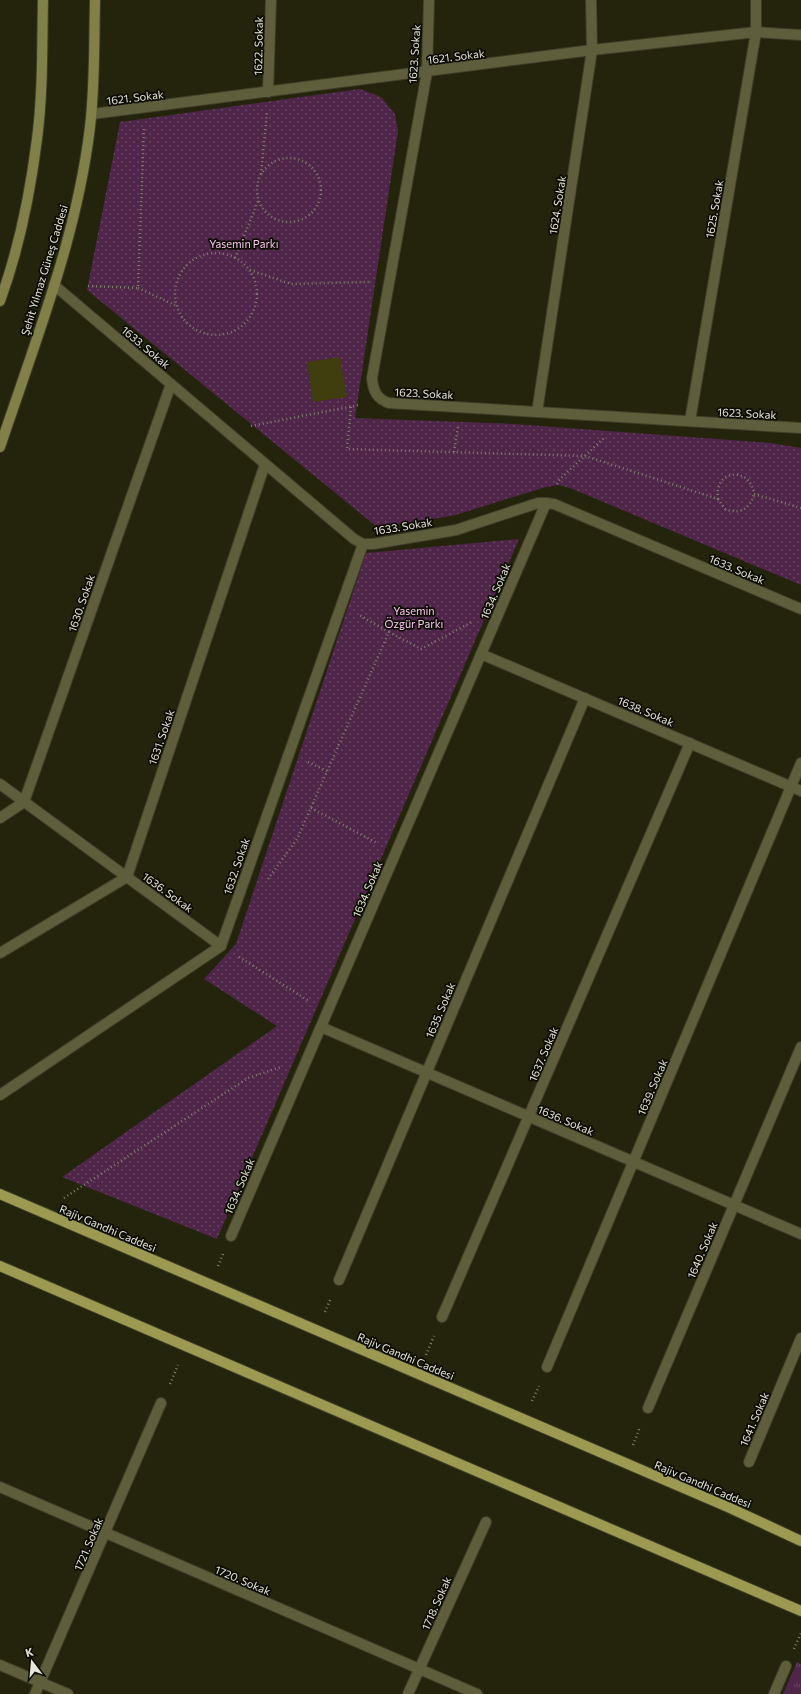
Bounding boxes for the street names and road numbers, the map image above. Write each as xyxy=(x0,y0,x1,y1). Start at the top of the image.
street label: 1622. Sokak xyxy=(251,16,265,76)
street label: 1623. Sokak xyxy=(405,24,423,84)
street label: 1621. Sokak xyxy=(427,46,485,66)
street label: 1621. Sokak xyxy=(106,87,164,107)
street label: 1624. Sokak xyxy=(546,175,568,235)
street label: 1625. Sokak xyxy=(702,179,726,239)
street label: Şehit Yılmaz Güneş Caddesi xyxy=(18,203,70,337)
street label: 1633. Sokak xyxy=(119,323,173,371)
street label: 1623. Sokak xyxy=(394,385,454,401)
street label: 1623. Sokak xyxy=(717,405,777,421)
street label: 1633. Sokak xyxy=(373,515,433,537)
street label: 1633. Sokak xyxy=(707,551,767,587)
street label: 1634. Sokak xyxy=(477,561,513,621)
street label: 1630. Sokak xyxy=(65,572,97,633)
street label: 1638. Sokak xyxy=(616,693,676,729)
street label: 1631. Sokak xyxy=(145,708,177,766)
street label: 1632. Sokak xyxy=(220,836,252,896)
street label: 1634. Sokak xyxy=(349,859,385,919)
street label: 1636. Sokak xyxy=(140,869,196,915)
street label: 1635. Sokak xyxy=(422,980,458,1040)
street label: 1637. Sokak xyxy=(526,1025,560,1083)
street label: 1639. Sokak xyxy=(634,1057,670,1117)
street label: 1636. Sokak xyxy=(536,1102,596,1138)
street label: 1634. Sokak xyxy=(221,1156,257,1216)
street label: Rajiv Gandhi Caddesi xyxy=(58,1202,158,1254)
street label: 1640. Sokak xyxy=(684,1220,720,1280)
street label: Rajiv Gandhi Caddesi xyxy=(356,1330,456,1382)
street label: 1641. Sokak xyxy=(737,1390,771,1448)
street label: Rajiv Gandhi Caddesi xyxy=(653,1458,753,1510)
street label: 1721. Sokak xyxy=(71,1515,105,1573)
street label: 1720. Sokak xyxy=(213,1562,273,1598)
street label: 1718. Sokak xyxy=(418,1574,454,1632)

